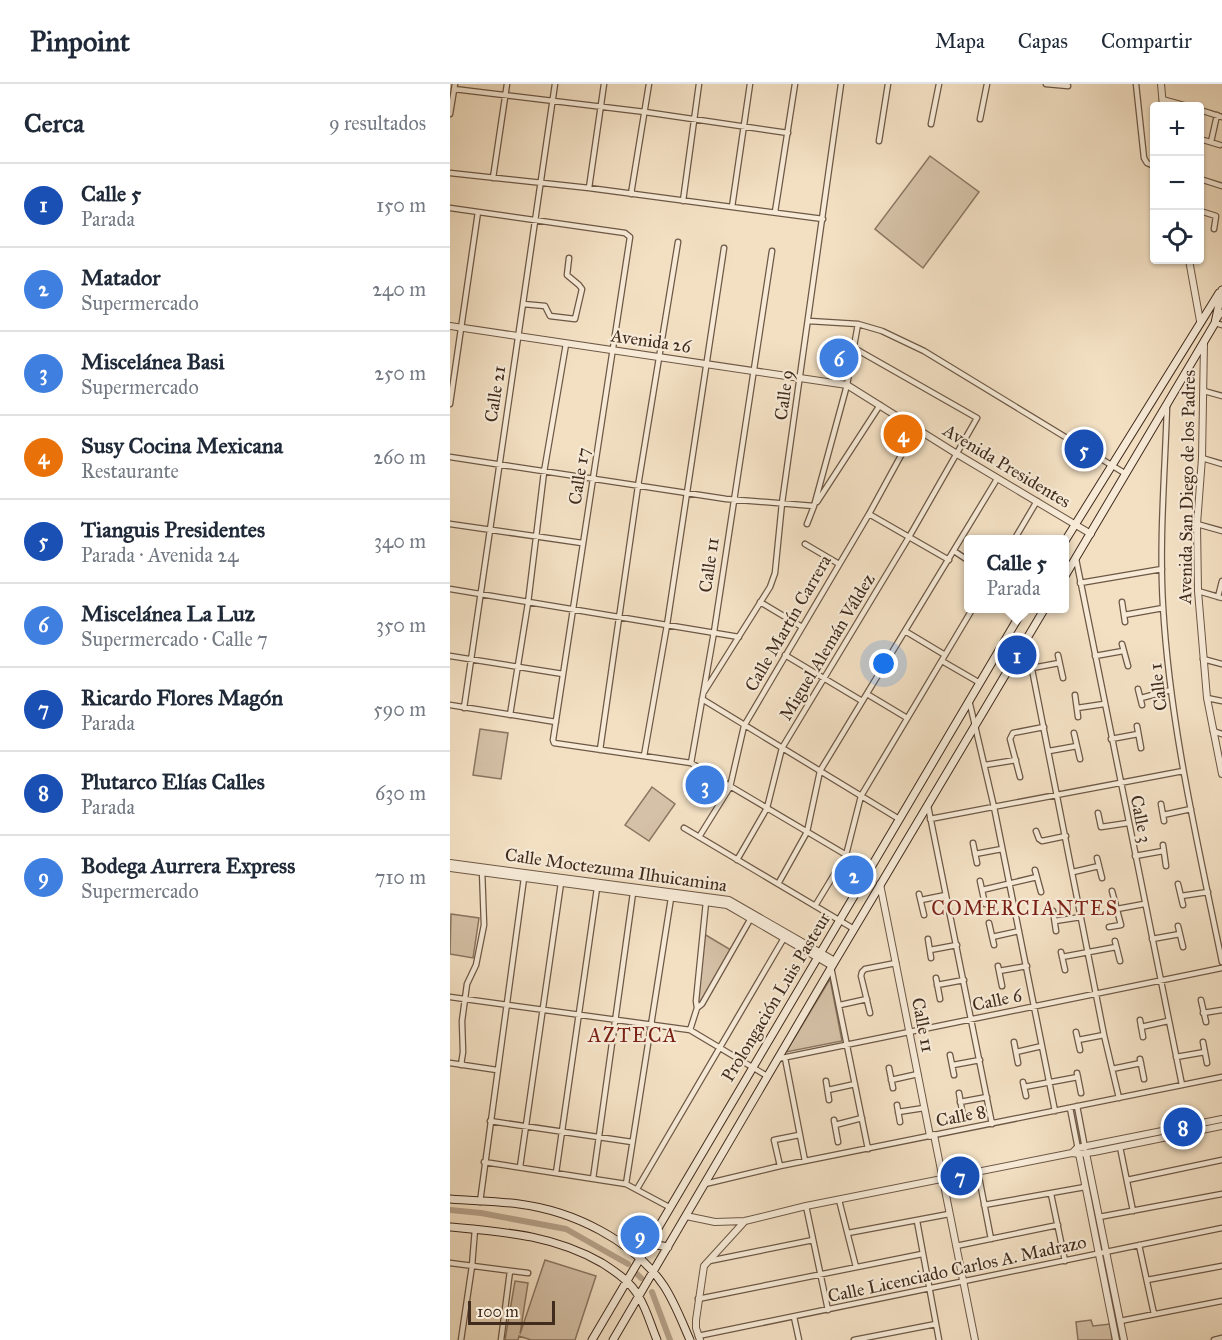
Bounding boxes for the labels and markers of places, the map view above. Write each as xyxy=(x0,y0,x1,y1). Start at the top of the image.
pin: 6 xyxy=(820,336,858,380)
pin: 4 xyxy=(884,412,922,456)
pin: 5 xyxy=(1064,426,1104,472)
pin: 1 xyxy=(998,632,1036,678)
pin: 3 xyxy=(686,762,724,808)
pin: 2 xyxy=(834,852,874,898)
pin: 8 xyxy=(1164,1104,1202,1150)
pin: 7 xyxy=(940,1154,980,1198)
pin: 9 xyxy=(620,1212,660,1258)

